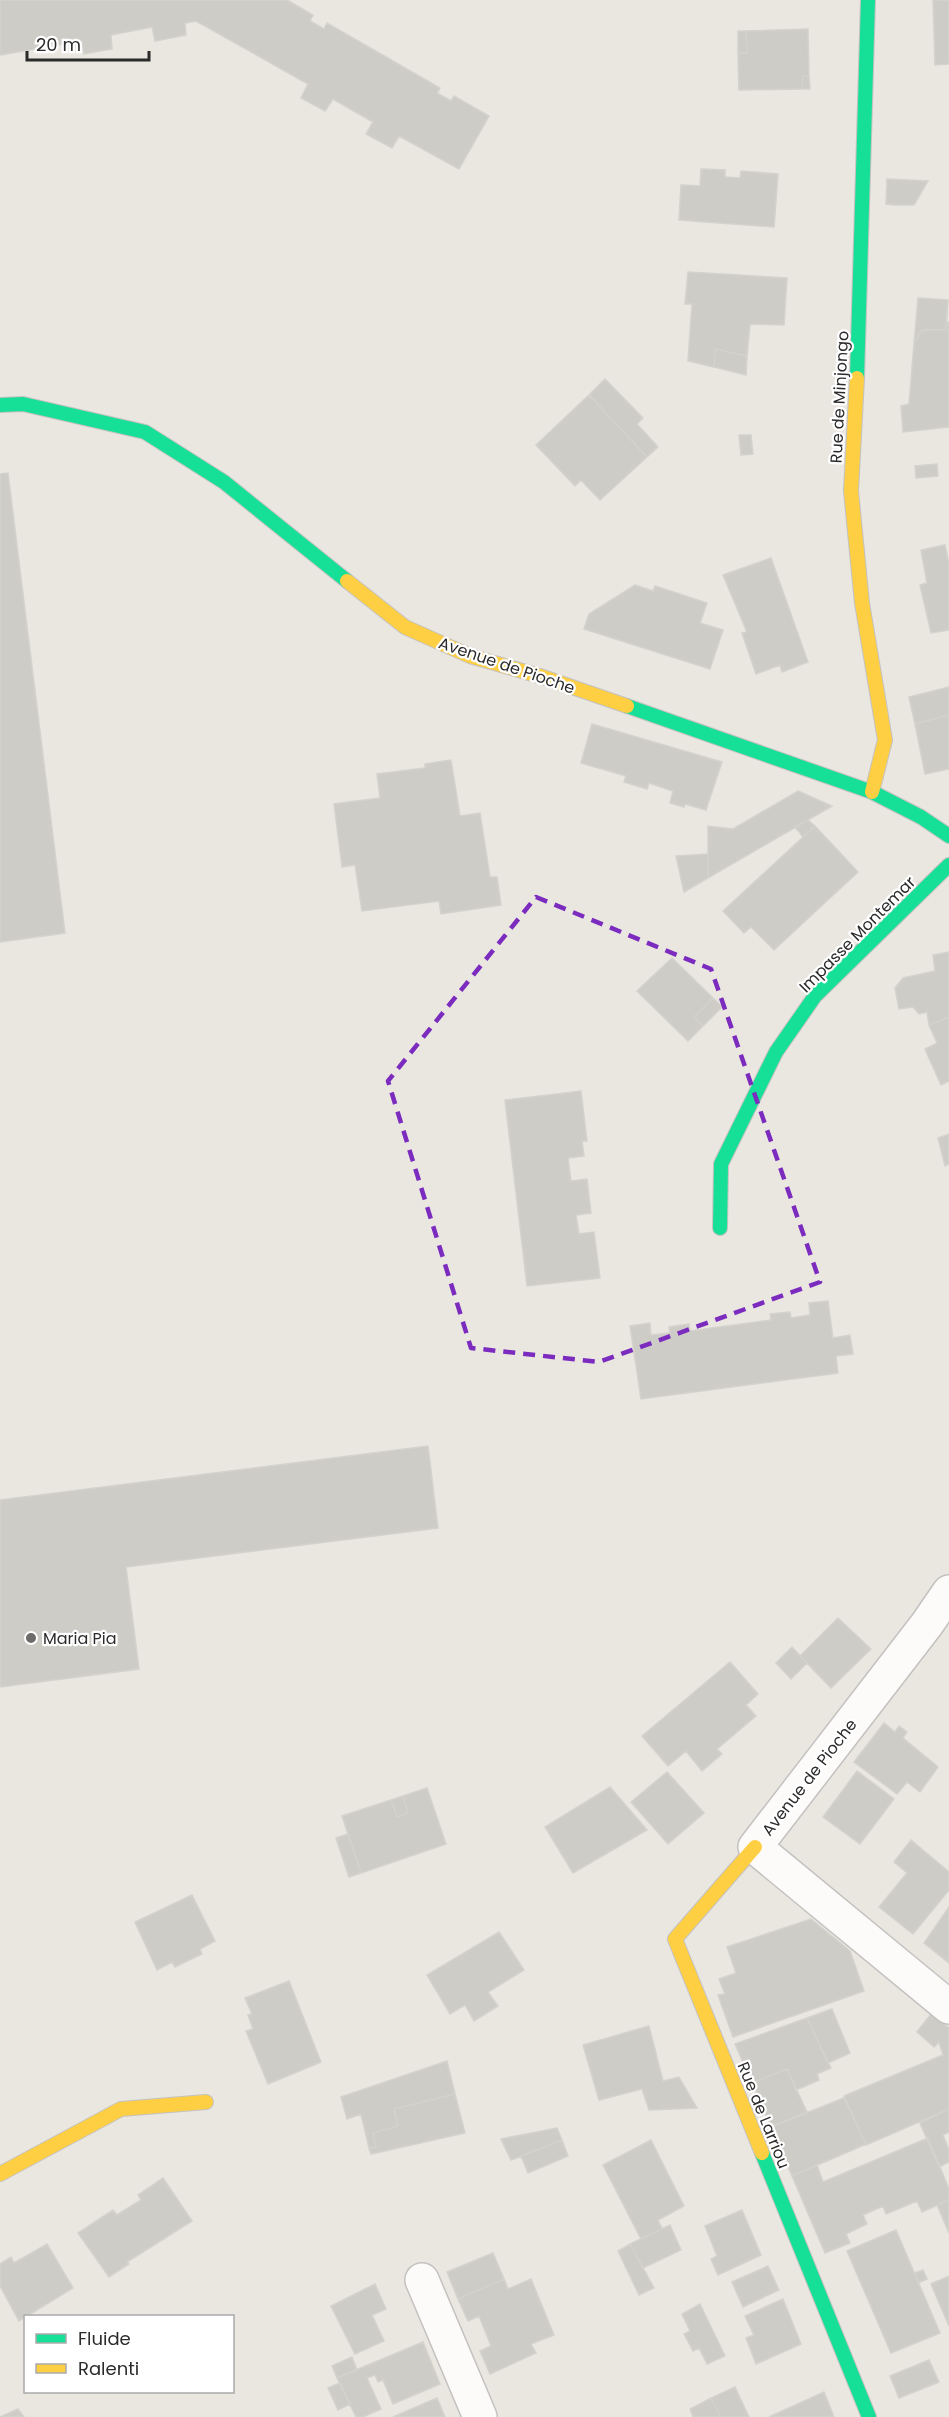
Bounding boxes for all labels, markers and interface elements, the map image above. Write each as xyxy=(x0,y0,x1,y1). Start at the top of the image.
scale bar xyxy=(27,24,148,62)
text: 20 m xyxy=(36,32,81,57)
street label: Rue de Minjongo xyxy=(825,330,854,464)
street label: Avenue de Pioche xyxy=(436,631,578,700)
street label: Impasse Montemar xyxy=(794,871,921,998)
place label: Maria Pia xyxy=(43,1627,117,1650)
marker: Maria Pia xyxy=(24,1631,38,1645)
street label: Avenue de Pioche xyxy=(756,1714,862,1841)
street label: Rue de Larriou xyxy=(732,2058,795,2172)
legend xyxy=(24,2315,234,2393)
text: Fluide xyxy=(78,2326,131,2351)
text: Ralenti xyxy=(78,2356,139,2381)

